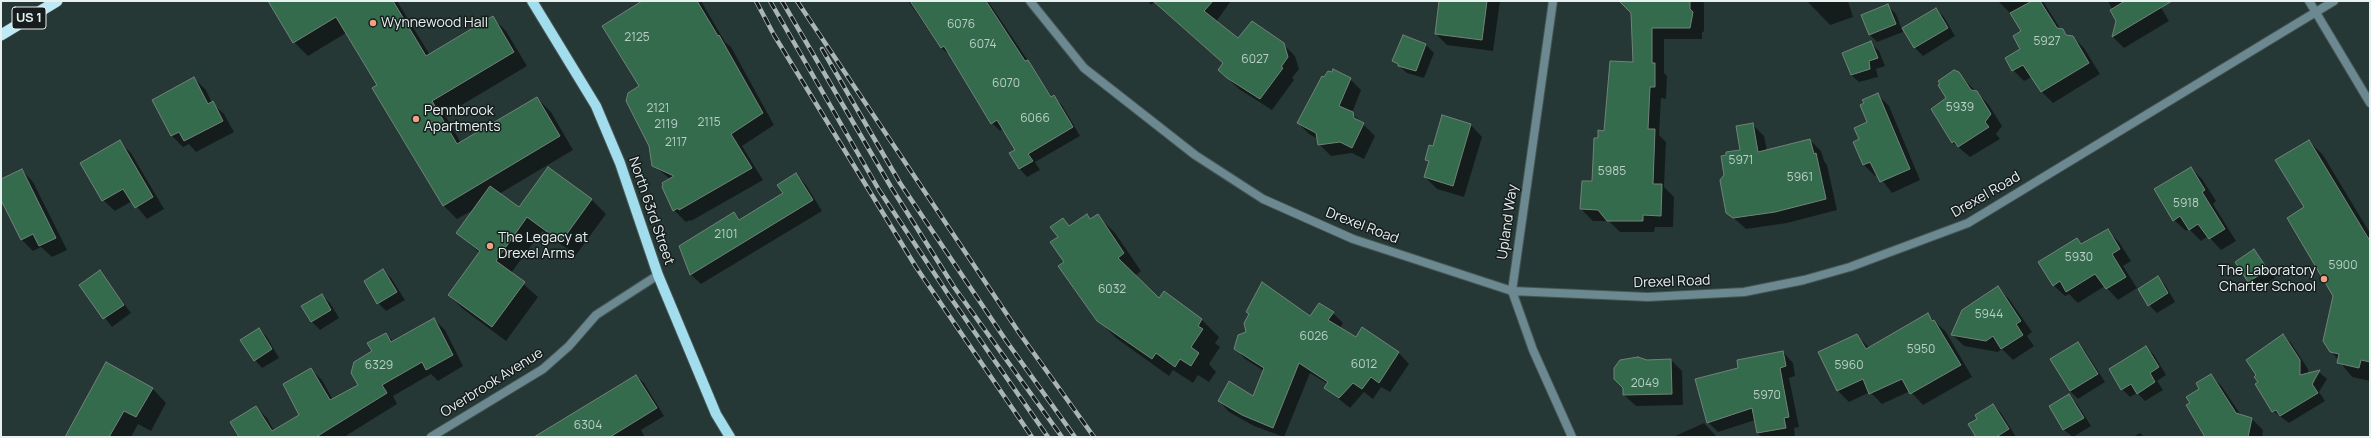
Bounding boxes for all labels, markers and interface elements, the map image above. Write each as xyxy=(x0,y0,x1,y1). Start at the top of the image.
road number: US 1 xyxy=(12,7,46,29)
place label: Wynnewood Hall xyxy=(381,15,488,31)
marker: Wynnewood Hall xyxy=(368,18,378,28)
house number: 6076 xyxy=(947,18,975,32)
house number: 2125 xyxy=(624,31,650,45)
house number: 5927 xyxy=(2033,35,2061,49)
house number: 6074 xyxy=(969,38,997,52)
house number: 6027 xyxy=(1241,53,1269,67)
house number: 6070 xyxy=(992,77,1020,91)
house number: 5939 xyxy=(1946,101,1974,115)
house number: 2121 xyxy=(646,102,670,116)
place label: Pennbrook Apartments xyxy=(424,103,501,136)
house number: 6066 xyxy=(1020,112,1050,126)
marker: Pennbrook Apartments xyxy=(411,114,421,124)
house number: 2115 xyxy=(697,116,721,130)
house number: 2119 xyxy=(654,118,678,132)
house number: 2117 xyxy=(665,136,687,150)
house number: 5971 xyxy=(1729,154,1753,168)
street label: North 63rd Street xyxy=(625,155,677,267)
house number: 5985 xyxy=(1598,165,1626,179)
street label: Drexel Road xyxy=(1949,169,2023,221)
house number: 5961 xyxy=(1787,171,1813,185)
street label: Upland Way xyxy=(1494,183,1522,261)
house number: 5918 xyxy=(2173,197,2199,211)
street label: Drexel Road xyxy=(1323,204,1401,248)
house number: 2101 xyxy=(714,228,738,242)
place label: The Legacy at Drexel Arms xyxy=(498,230,588,262)
marker: The Legacy at Drexel Arms xyxy=(485,241,495,251)
house number: 5930 xyxy=(2065,251,2093,265)
house number: 5900 xyxy=(2328,259,2358,273)
place label: The Laboratory Charter School xyxy=(2218,263,2316,296)
street label: Drexel Road xyxy=(1633,272,1711,292)
marker: The Laboratory Charter School xyxy=(2319,274,2329,284)
house number: 6032 xyxy=(1098,283,1126,297)
house number: 5944 xyxy=(1975,308,2003,322)
house number: 6026 xyxy=(1299,330,1329,344)
house number: 5950 xyxy=(1907,343,1935,357)
street label: Overbrook Avenue xyxy=(438,345,546,421)
house number: 6012 xyxy=(1351,358,1377,372)
house number: 6329 xyxy=(365,359,393,373)
house number: 5960 xyxy=(1834,359,1864,373)
house number: 2049 xyxy=(1631,377,1659,391)
house number: 5970 xyxy=(1753,389,1781,403)
house number: 6304 xyxy=(574,419,602,433)

